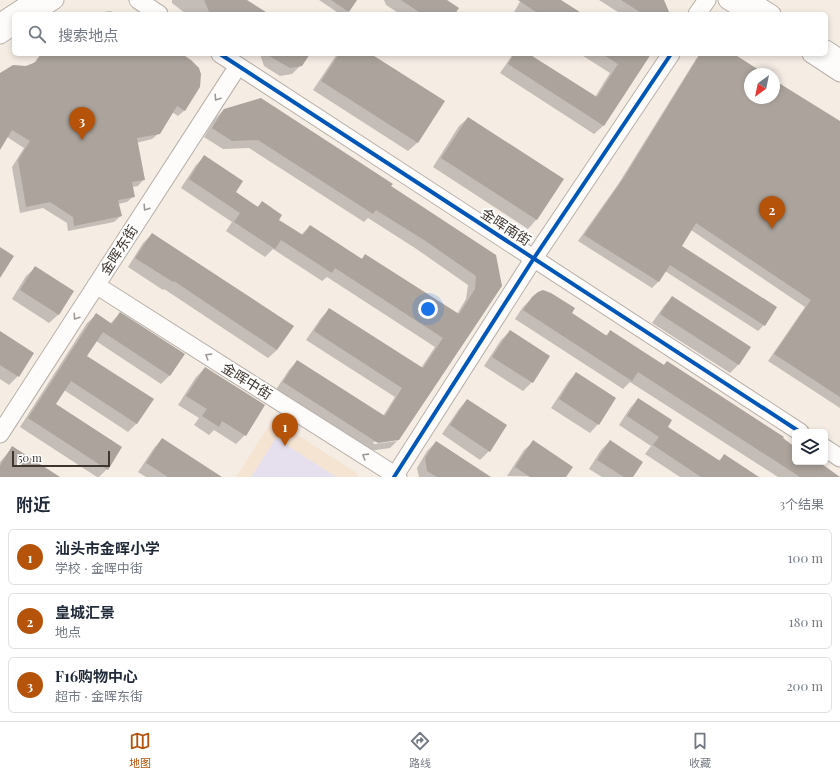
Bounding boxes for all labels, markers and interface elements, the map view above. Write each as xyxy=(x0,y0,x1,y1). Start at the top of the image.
search box xyxy=(12,12,828,56)
icon: search xyxy=(26,23,48,45)
text: 搜索地点 xyxy=(58,25,118,45)
north arrow xyxy=(744,68,780,104)
one-way arrow xyxy=(214,94,222,101)
pin: 3 xyxy=(69,107,95,140)
pin: 2 xyxy=(759,196,785,229)
one-way arrow xyxy=(144,203,151,210)
street label: 金晖南街 xyxy=(478,203,535,250)
street label: 金晖东街 xyxy=(95,221,142,278)
your location xyxy=(418,299,438,319)
one-way arrow xyxy=(73,313,81,320)
one-way arrow xyxy=(206,354,213,361)
street label: 金晖中街 xyxy=(218,358,276,403)
pin: 1 xyxy=(272,413,298,446)
map controls xyxy=(792,429,828,465)
button: layers xyxy=(792,429,828,465)
scale bar xyxy=(12,449,110,468)
text: 50 m xyxy=(18,450,42,465)
one-way arrow xyxy=(363,454,370,461)
text: 附近 xyxy=(16,493,50,515)
text: 3个结果 xyxy=(779,495,824,512)
text: 汕头市金晖小学 xyxy=(55,538,160,558)
text: 1 xyxy=(28,549,32,566)
text: 100 m xyxy=(788,549,823,566)
text: 学校 · 金晖中街 xyxy=(55,559,143,576)
text: 皇城汇景 xyxy=(55,602,115,622)
text: 2 xyxy=(27,613,33,630)
text: 180 m xyxy=(789,613,823,630)
text: 地点 xyxy=(55,623,81,640)
text: F16购物中心 xyxy=(55,666,138,686)
text: 3 xyxy=(27,677,33,694)
text: 200 m xyxy=(786,677,823,694)
text: 超市 · 金晖东街 xyxy=(55,687,143,704)
tab: 地图 xyxy=(129,730,151,770)
tab: 路线 xyxy=(409,730,431,770)
tab: 收藏 xyxy=(689,730,711,770)

